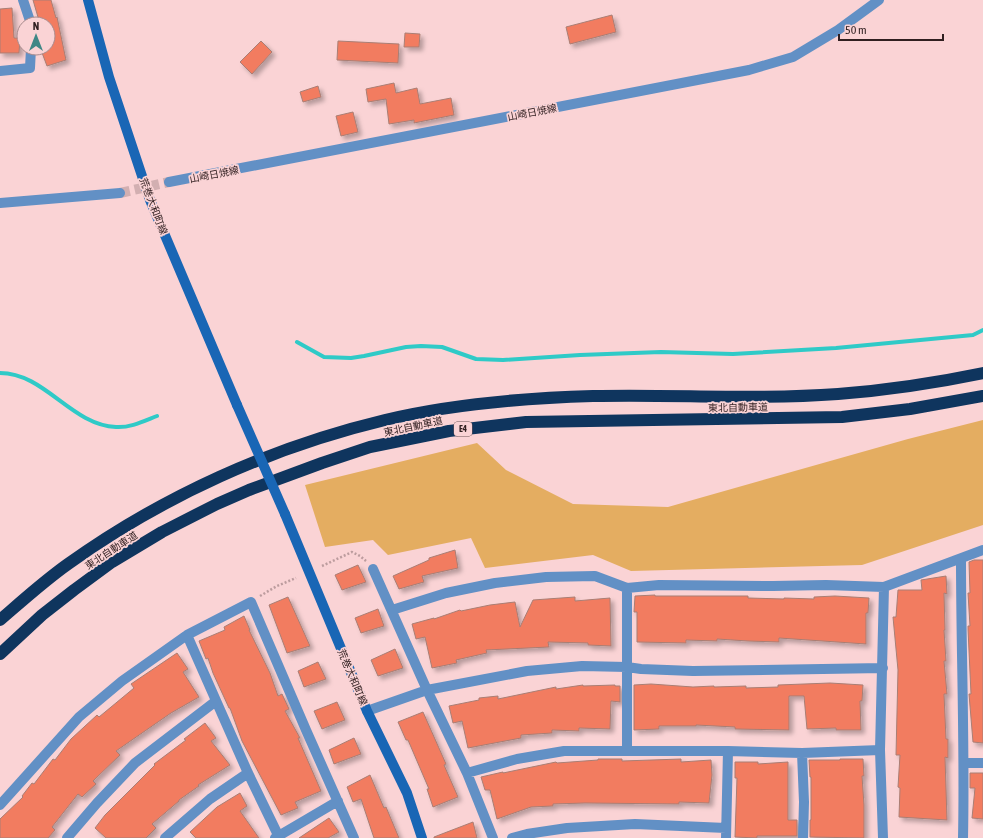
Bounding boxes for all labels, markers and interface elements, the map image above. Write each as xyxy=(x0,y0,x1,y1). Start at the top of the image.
north arrow xyxy=(16,16,56,56)
scale bar xyxy=(839,16,943,42)
text: N xyxy=(33,20,39,32)
text: 50 m xyxy=(845,23,867,37)
street label: 山崎日焼線 xyxy=(507,102,558,123)
street label: 山崎日焼線 xyxy=(189,164,240,185)
street label: 荒巻大和町線 xyxy=(138,176,169,236)
street label: 東北自動車道 xyxy=(708,401,768,414)
street label: 東北自動車道 xyxy=(383,415,444,438)
road number: E4 xyxy=(454,422,472,436)
street label: 東北自動車道 xyxy=(83,529,139,571)
street label: 荒巻大和町線 xyxy=(336,647,369,707)

